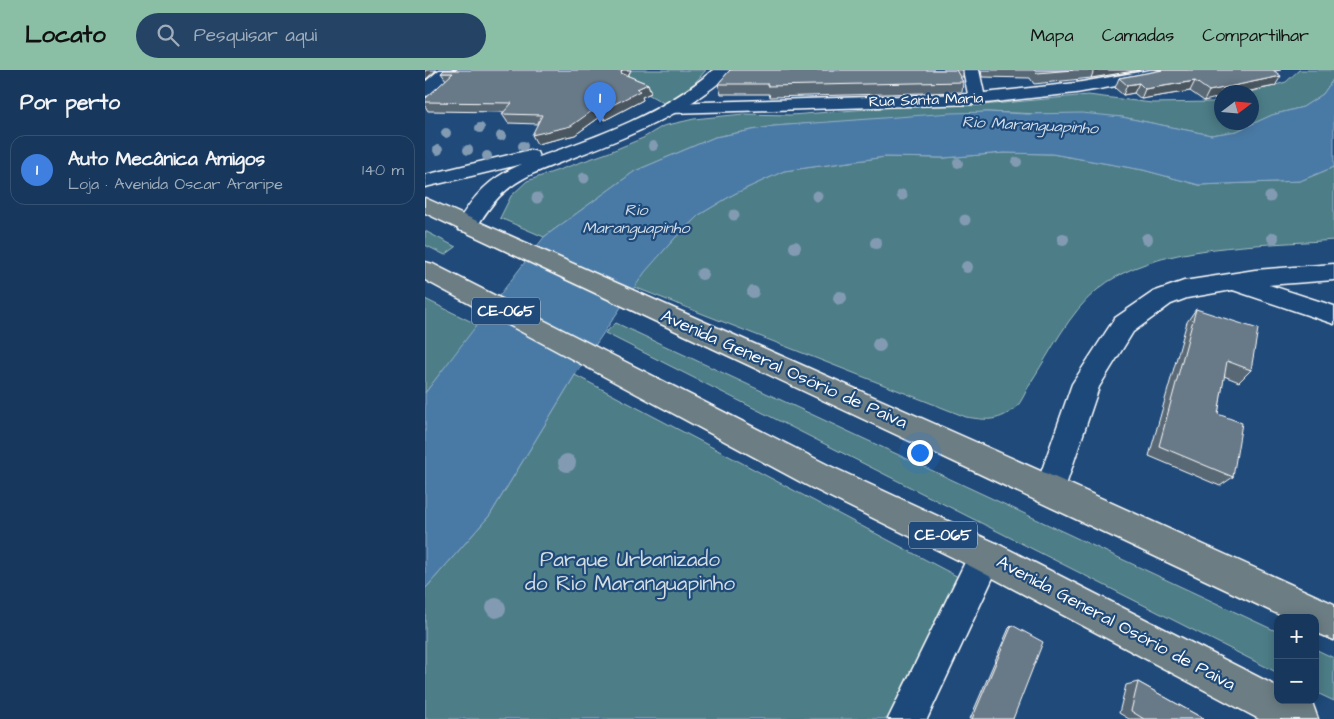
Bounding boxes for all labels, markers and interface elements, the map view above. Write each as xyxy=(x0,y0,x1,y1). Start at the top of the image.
search box xyxy=(136,13,486,58)
text: Locato xyxy=(25,18,106,52)
icon: search xyxy=(154,21,182,49)
text: Pesquisar aqui xyxy=(194,22,317,49)
text: Mapa xyxy=(1030,23,1074,48)
text: Camadas xyxy=(1102,23,1174,48)
text: Compartilhar xyxy=(1202,23,1309,48)
pin: 1 xyxy=(584,82,616,123)
north arrow xyxy=(1214,85,1259,130)
street label: Rua Santa Maria xyxy=(868,87,984,112)
text: Por perto xyxy=(20,88,120,117)
water label: Rio Maranguapinho xyxy=(961,110,1100,141)
text: Auto Mecânica Amigos xyxy=(68,146,265,173)
text: 1 xyxy=(36,159,38,181)
text: 140 m xyxy=(362,159,404,181)
text: Loja · Avenida Oscar Araripe xyxy=(68,173,283,195)
water label: Rio Maranguapinho xyxy=(582,199,691,240)
road number: CE-065 xyxy=(472,298,540,325)
street label: Avenida General Osório de Paiva xyxy=(657,303,911,435)
your location xyxy=(907,440,933,466)
road number: CE-065 xyxy=(909,522,977,548)
park label: Parque Urbanizado do Rio Maranguapinho xyxy=(525,545,735,600)
street label: Avenida General Osório de Paiva xyxy=(992,549,1240,697)
map controls xyxy=(1274,614,1319,704)
button: + xyxy=(1274,614,1319,659)
button: − xyxy=(1274,659,1319,704)

